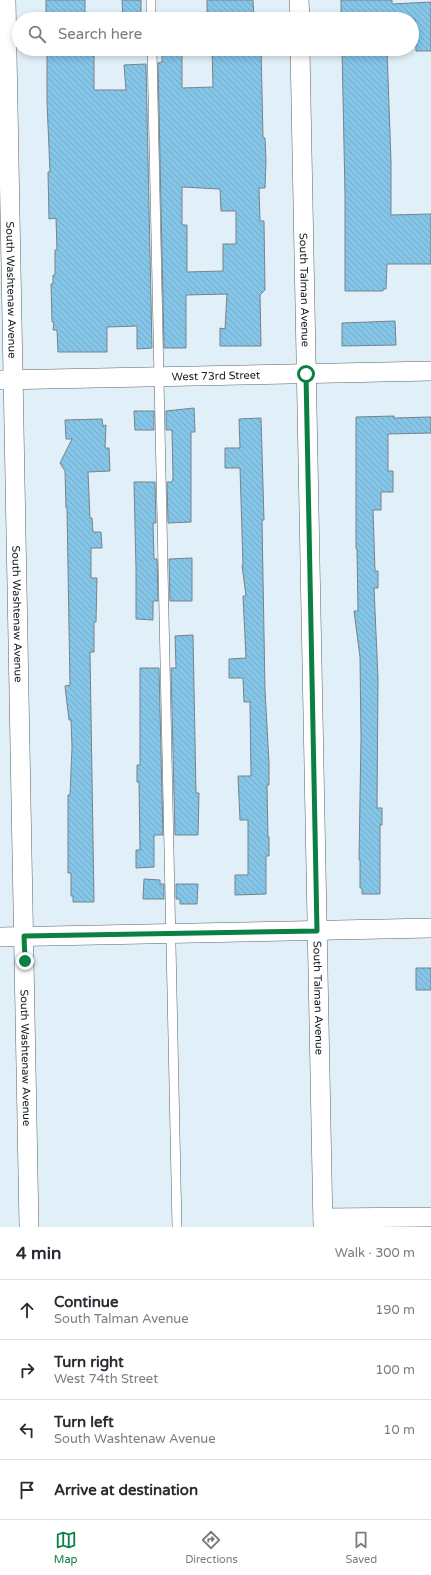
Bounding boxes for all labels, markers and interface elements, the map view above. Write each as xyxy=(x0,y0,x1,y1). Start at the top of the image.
search box xyxy=(12,12,419,56)
icon: search xyxy=(26,23,48,45)
text: Search here xyxy=(58,25,142,43)
street label: South Washtenaw Avenue xyxy=(3,221,19,358)
street label: South Talman Avenue xyxy=(297,233,312,347)
route start xyxy=(297,365,315,383)
street label: West 73rd Street xyxy=(172,369,260,383)
street label: South Washtenaw Avenue xyxy=(9,545,25,682)
street label: South Talman Avenue xyxy=(310,941,326,1055)
route end xyxy=(16,952,34,970)
street label: South Washtenaw Avenue xyxy=(18,989,33,1126)
text: 4 min xyxy=(16,1243,61,1264)
text: Walk · 300 m xyxy=(335,1245,415,1261)
text: Continue xyxy=(54,1293,118,1311)
icon: ahead xyxy=(16,1299,38,1321)
text: 190 m xyxy=(375,1302,415,1318)
text: South Talman Avenue xyxy=(54,1311,189,1327)
text: Turn right xyxy=(54,1353,124,1371)
icon: right xyxy=(16,1359,38,1381)
text: 100 m xyxy=(375,1362,415,1378)
text: West 74th Street xyxy=(54,1371,158,1387)
text: Turn left xyxy=(54,1413,114,1431)
icon: left xyxy=(16,1419,38,1441)
text: 10 m xyxy=(383,1422,415,1438)
text: South Washtenaw Avenue xyxy=(54,1431,216,1447)
icon: arrive xyxy=(16,1479,38,1501)
text: Arrive at destination xyxy=(54,1481,198,1499)
tab: Map xyxy=(54,1529,78,1566)
tab: Directions xyxy=(185,1529,238,1566)
tab: Saved xyxy=(345,1529,377,1566)

